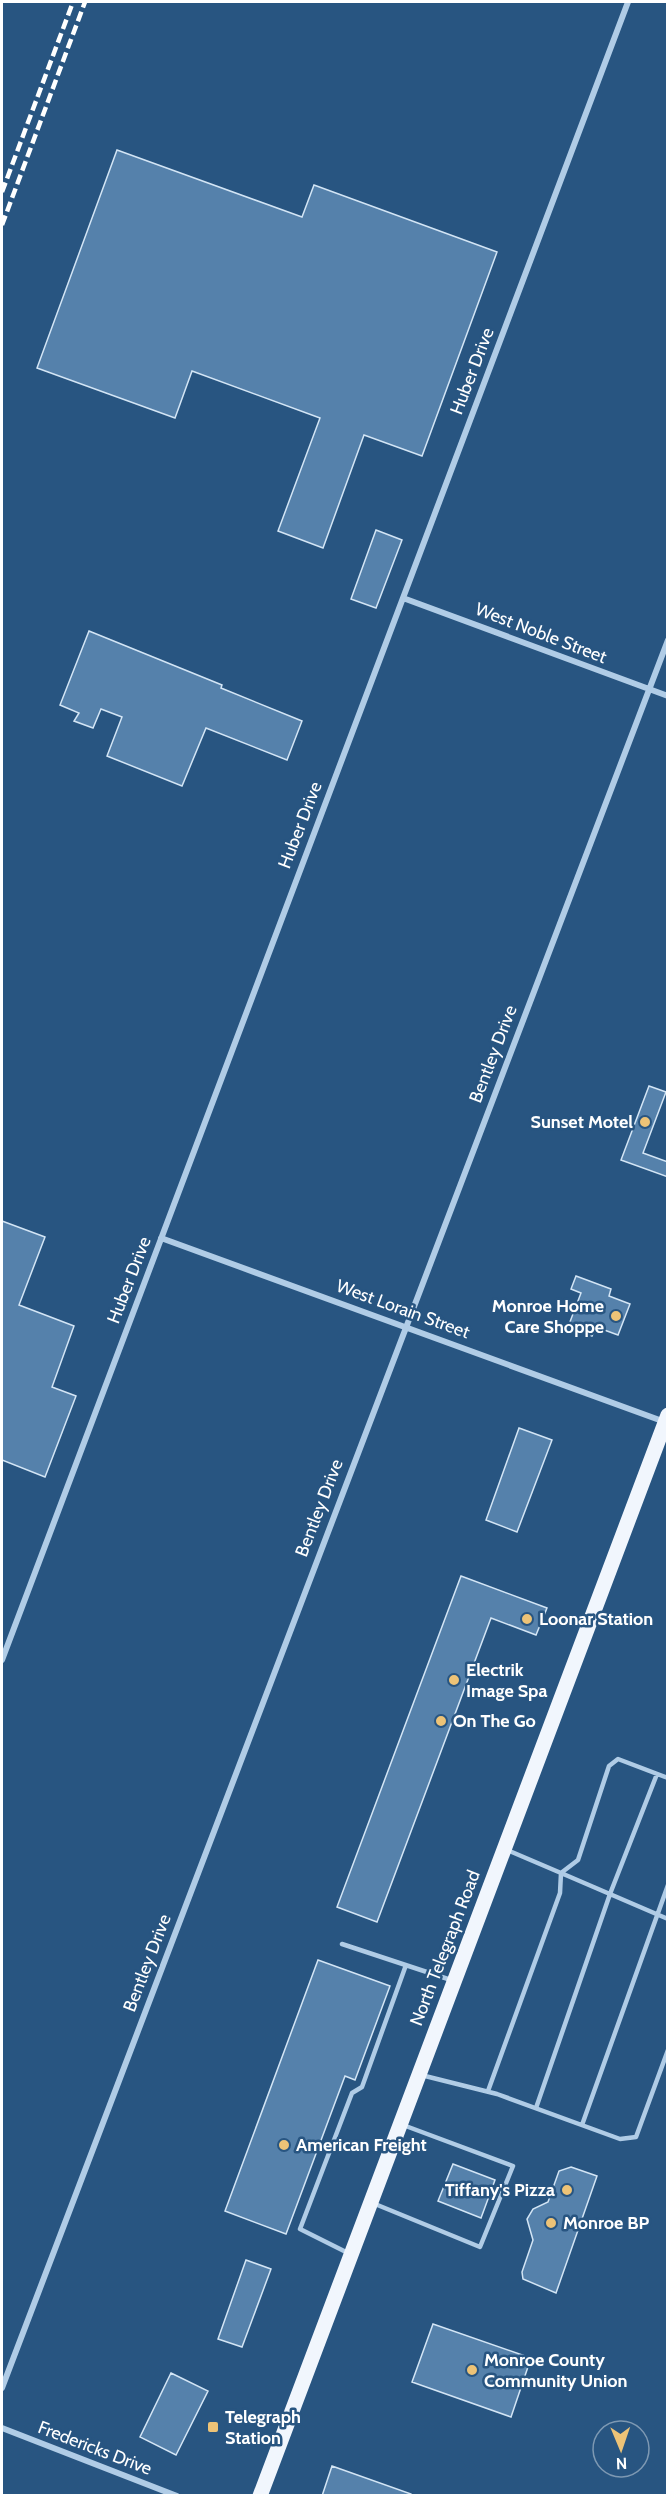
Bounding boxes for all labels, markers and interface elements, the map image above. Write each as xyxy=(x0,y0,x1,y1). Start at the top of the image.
street label: Huber Drive xyxy=(445,324,499,418)
street label: West Noble Street xyxy=(472,598,610,668)
street label: Huber Drive xyxy=(273,778,327,872)
street label: Bentley Drive xyxy=(464,1002,522,1106)
place label: Sunset Motel xyxy=(531,1111,633,1133)
marker: Sunset Motel xyxy=(638,1115,652,1129)
street label: Huber Drive xyxy=(102,1233,156,1327)
street label: West Lorain Street xyxy=(333,1275,473,1343)
place label: Monroe Home Care Shoppe xyxy=(492,1295,604,1338)
marker: Monroe Home Care Shoppe xyxy=(609,1309,623,1323)
street label: Bentley Drive xyxy=(290,1456,348,1560)
place label: Loonar Station xyxy=(539,1608,653,1630)
marker: Loonar Station xyxy=(520,1612,534,1626)
place label: Electrik Image Spa xyxy=(466,1659,547,1702)
marker: Electrik Image Spa xyxy=(447,1673,461,1687)
place label: On The Go xyxy=(453,1710,536,1732)
marker: On The Go xyxy=(434,1714,448,1728)
street label: North Telegraph Road xyxy=(405,1867,485,2029)
street label: Bentley Drive xyxy=(118,1911,176,2015)
place label: American Freight xyxy=(296,2134,427,2156)
marker: American Freight xyxy=(277,2138,291,2152)
place label: Tiffany's Pizza xyxy=(445,2179,555,2201)
marker: Tiffany's Pizza xyxy=(560,2183,574,2197)
place label: Monroe BP xyxy=(563,2212,650,2234)
marker: Monroe BP xyxy=(544,2216,558,2230)
place label: Monroe County Community Union xyxy=(484,2349,627,2392)
marker: Monroe County Community Union xyxy=(465,2363,479,2377)
place label: Telegraph Station xyxy=(225,2406,301,2449)
street label: Fredericks Drive xyxy=(35,2416,155,2480)
north arrow xyxy=(591,2419,651,2479)
marker: Telegraph Station xyxy=(206,2420,220,2434)
text: N xyxy=(616,2454,627,2473)

